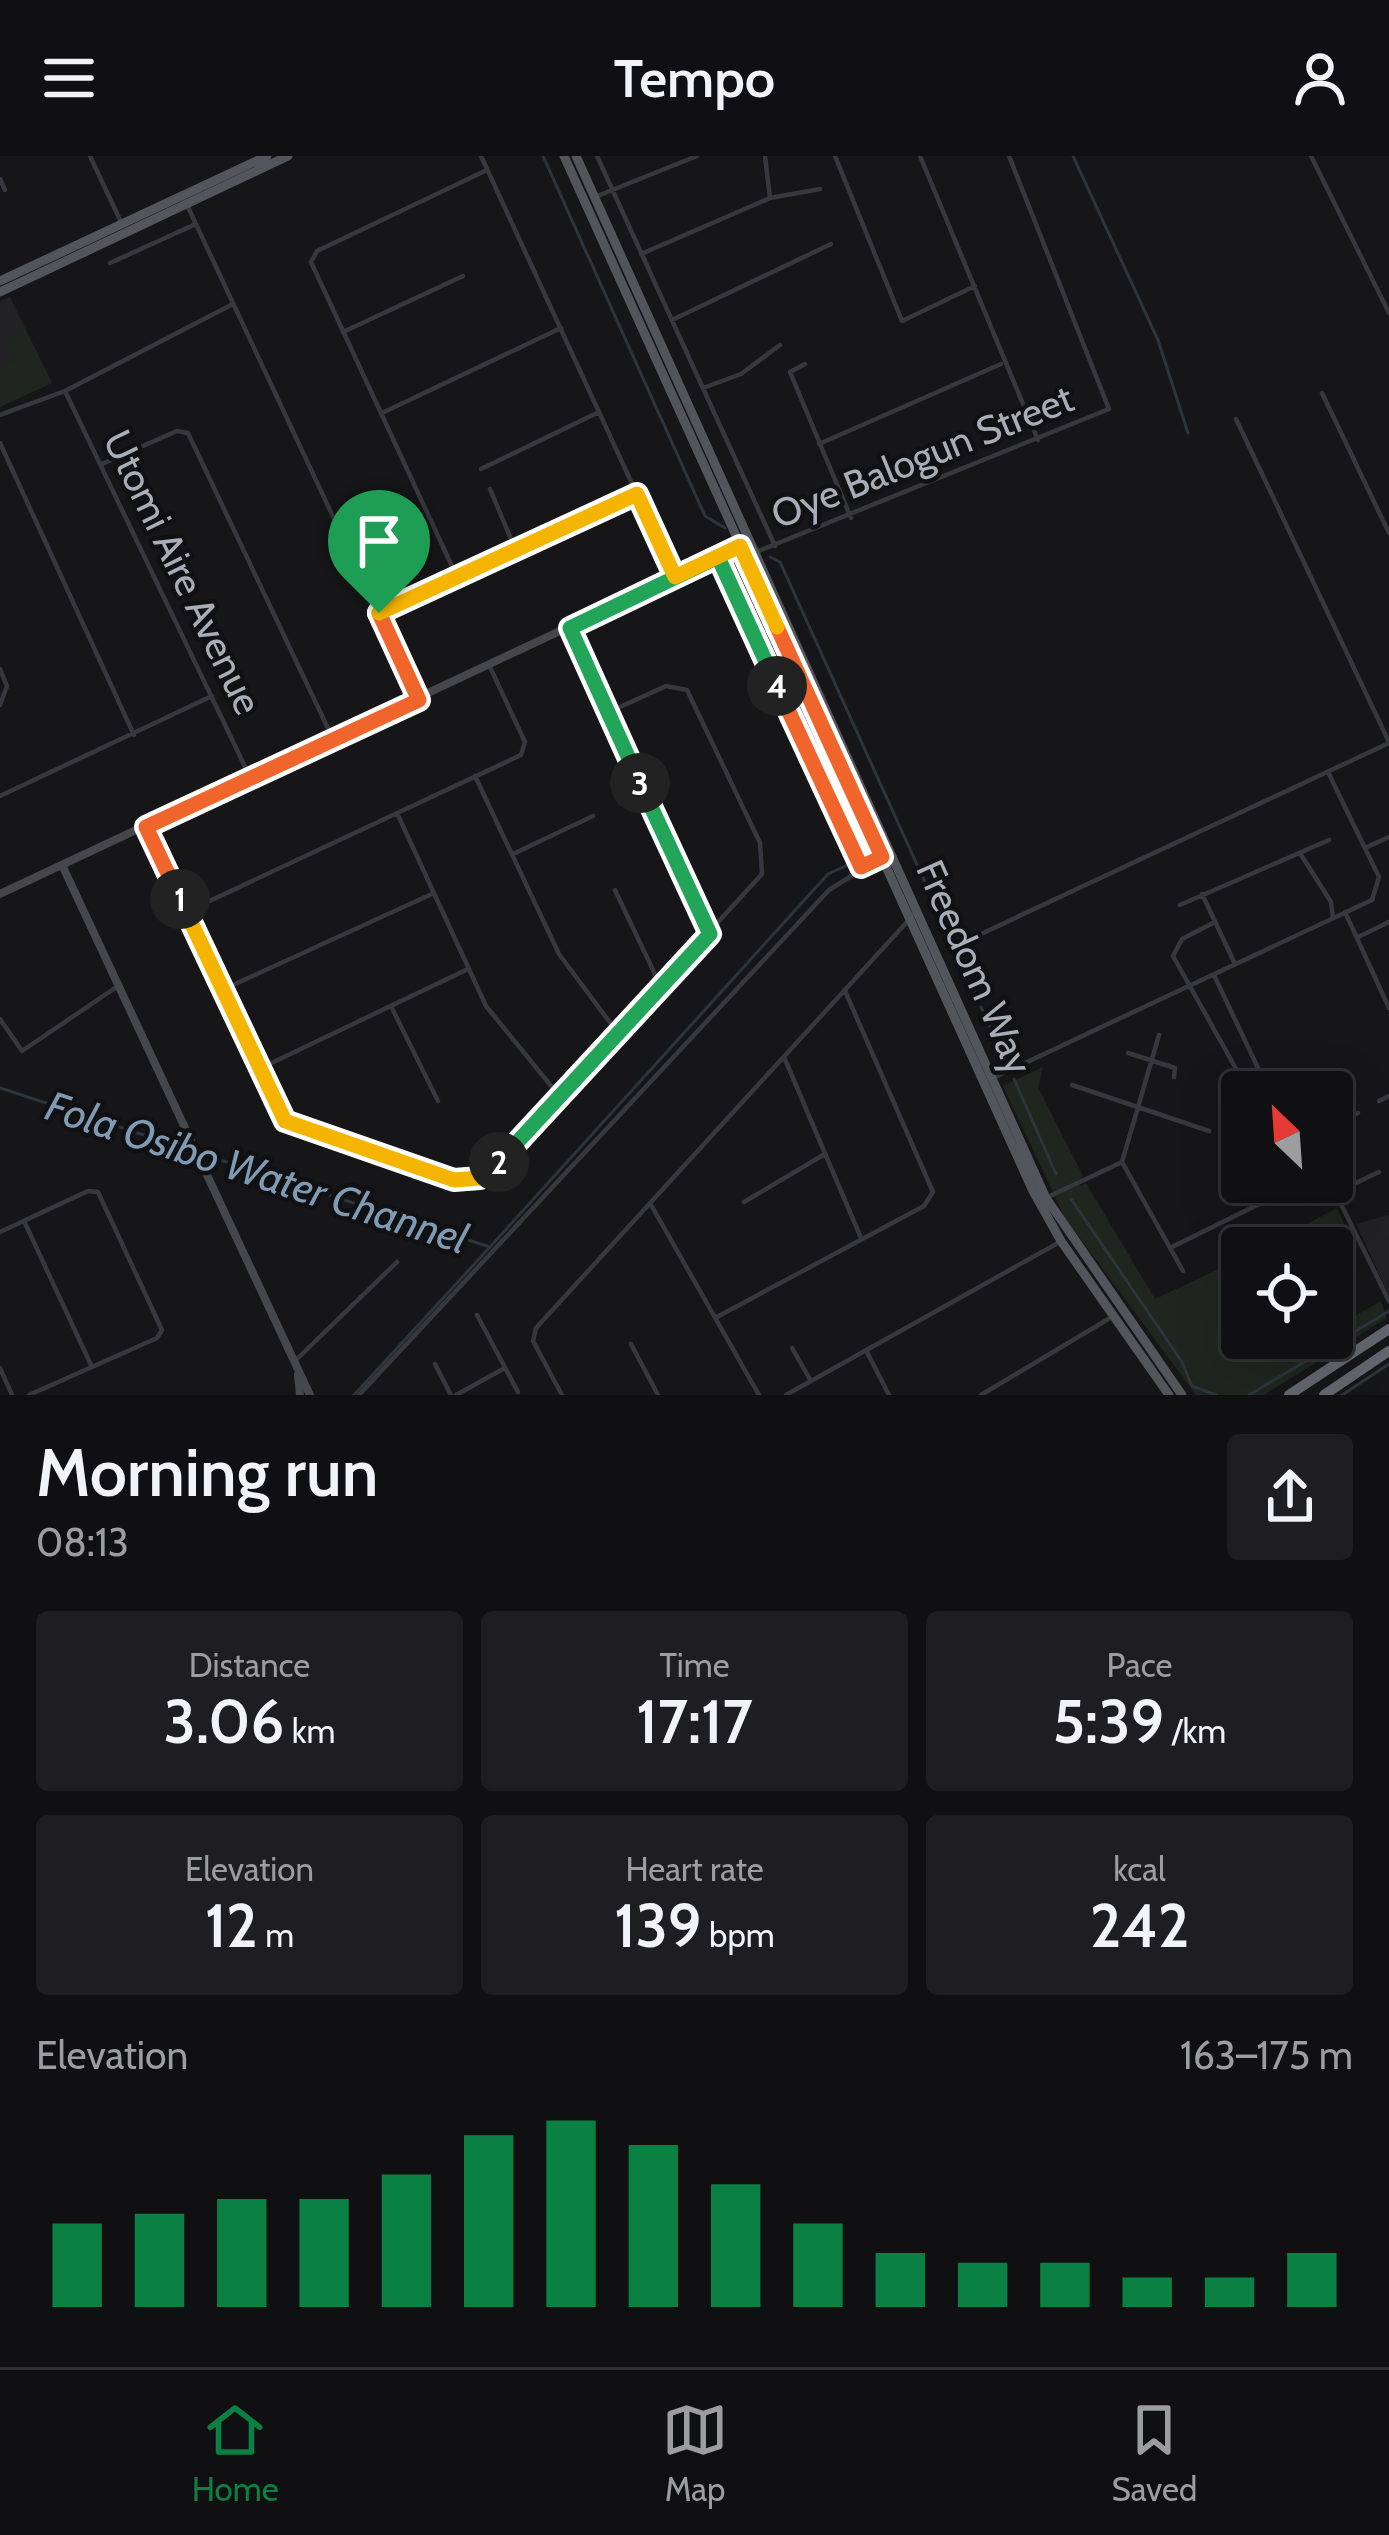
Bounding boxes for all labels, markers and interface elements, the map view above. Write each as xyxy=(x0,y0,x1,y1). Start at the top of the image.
icon: menu xyxy=(36,45,102,111)
text: Tempo xyxy=(614,45,775,111)
icon: person xyxy=(1287,45,1353,111)
street label: Oye Balogun Street xyxy=(764,374,1080,538)
street label: Utomi Aire Avenue xyxy=(93,422,273,722)
pin xyxy=(328,490,430,613)
icon: arrive xyxy=(346,508,412,574)
pin: 4 xyxy=(747,656,807,716)
text: 4 xyxy=(767,666,787,706)
pin: 3 xyxy=(610,753,670,813)
text: 3 xyxy=(631,763,649,803)
street label: Freedom Way xyxy=(906,852,1044,1082)
pin: 1 xyxy=(150,869,210,929)
text: 1 xyxy=(174,879,186,919)
north arrow xyxy=(1221,1071,1353,1203)
map controls xyxy=(1221,1071,1353,1359)
water label: Fola Osibo Water Channel xyxy=(39,1079,475,1265)
pin: 2 xyxy=(469,1132,529,1192)
text: 2 xyxy=(490,1142,508,1182)
button: locate xyxy=(1221,1227,1353,1359)
text: Morning run xyxy=(36,1432,378,1513)
button: share xyxy=(1227,1434,1353,1560)
text: 08:13 xyxy=(36,1518,129,1566)
text: Distance xyxy=(189,1645,310,1685)
text: Time xyxy=(659,1645,730,1685)
text: Pace xyxy=(1107,1645,1172,1685)
text: 3.06 xyxy=(164,1685,284,1758)
text: 17:17 xyxy=(636,1685,753,1758)
text: 5:39 xyxy=(1053,1685,1164,1758)
text: km xyxy=(284,1711,335,1751)
text: /km xyxy=(1164,1711,1226,1751)
text: Elevation xyxy=(185,1849,314,1889)
text: Heart rate xyxy=(625,1849,764,1889)
text: kcal xyxy=(1113,1849,1166,1889)
text: 12 xyxy=(205,1889,258,1962)
text: 139 xyxy=(614,1889,702,1962)
text: 242 xyxy=(1090,1889,1189,1962)
text: m xyxy=(258,1915,294,1955)
text: bpm xyxy=(702,1915,775,1955)
text: Elevation xyxy=(36,2031,188,2079)
text: 163–175 m xyxy=(1180,2031,1353,2079)
tab: Home xyxy=(192,2397,279,2509)
tab: Map xyxy=(662,2397,728,2509)
tab: Saved xyxy=(1112,2397,1197,2509)

